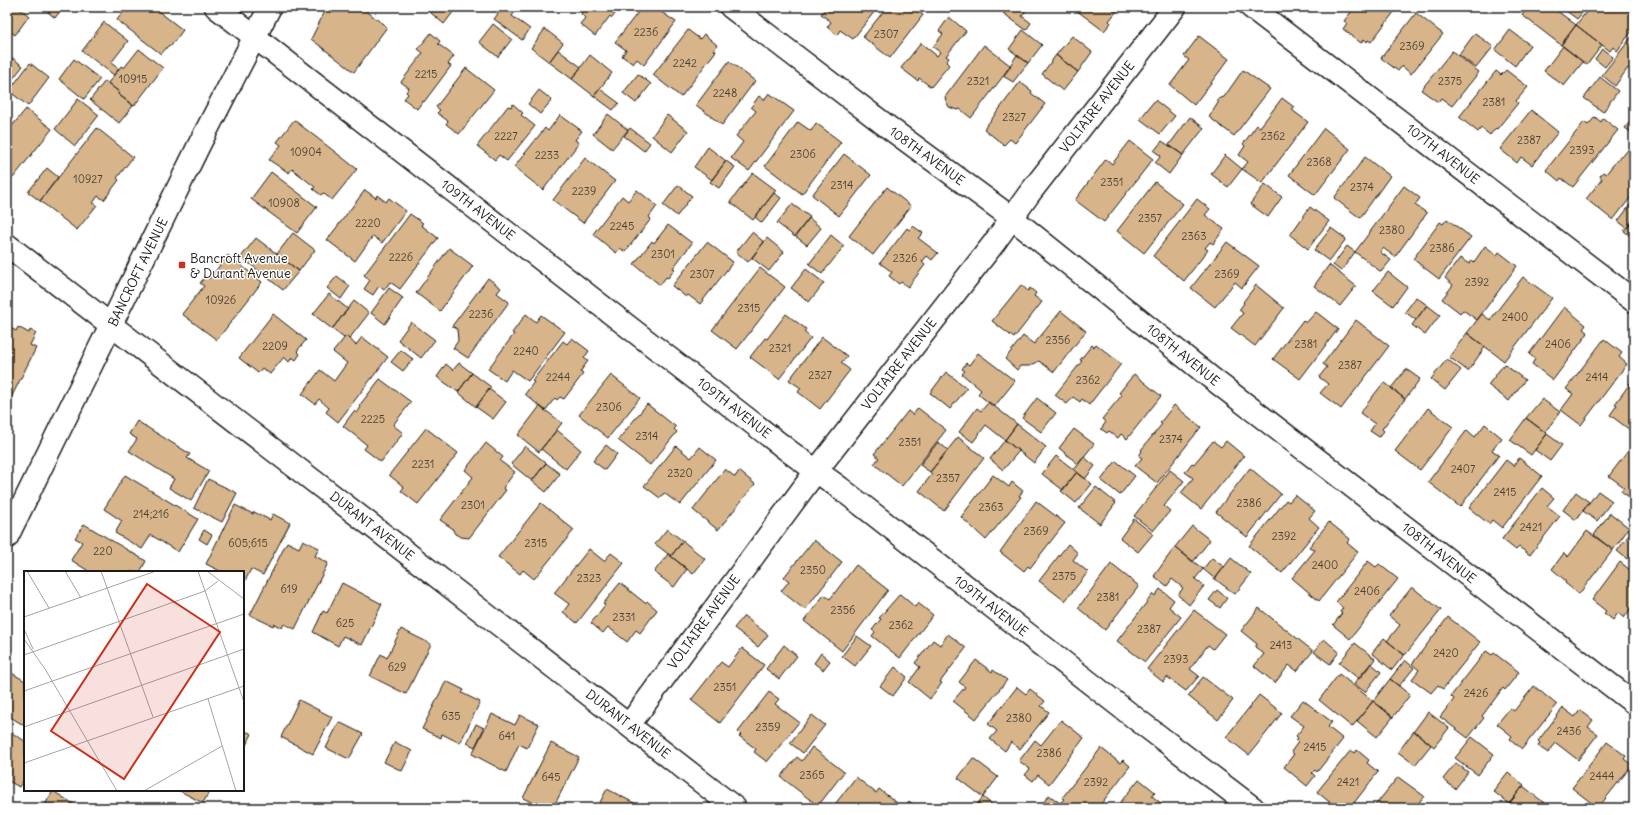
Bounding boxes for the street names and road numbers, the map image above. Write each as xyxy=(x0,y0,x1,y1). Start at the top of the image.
street label: VOLTAIRE AVENUE xyxy=(1056,57,1139,157)
street label: 107TH AVENUE xyxy=(1403,120,1483,188)
street label: 108TH AVENUE xyxy=(886,123,968,189)
street label: 109TH AVENUE xyxy=(438,176,519,244)
street label: BANCROFT AVENUE xyxy=(104,214,172,329)
street label: VOLTAIRE AVENUE xyxy=(858,314,941,414)
street label: 108TH AVENUE xyxy=(1143,320,1223,390)
street label: 109TH AVENUE xyxy=(694,374,775,442)
street label: DURANT AVENUE xyxy=(326,488,418,565)
street label: 108TH AVENUE xyxy=(1399,519,1480,587)
street label: VOLTAIRE AVENUE xyxy=(664,571,744,672)
street label: 109TH AVENUE xyxy=(951,572,1032,640)
street label: DURANT AVENUE xyxy=(582,686,674,763)

